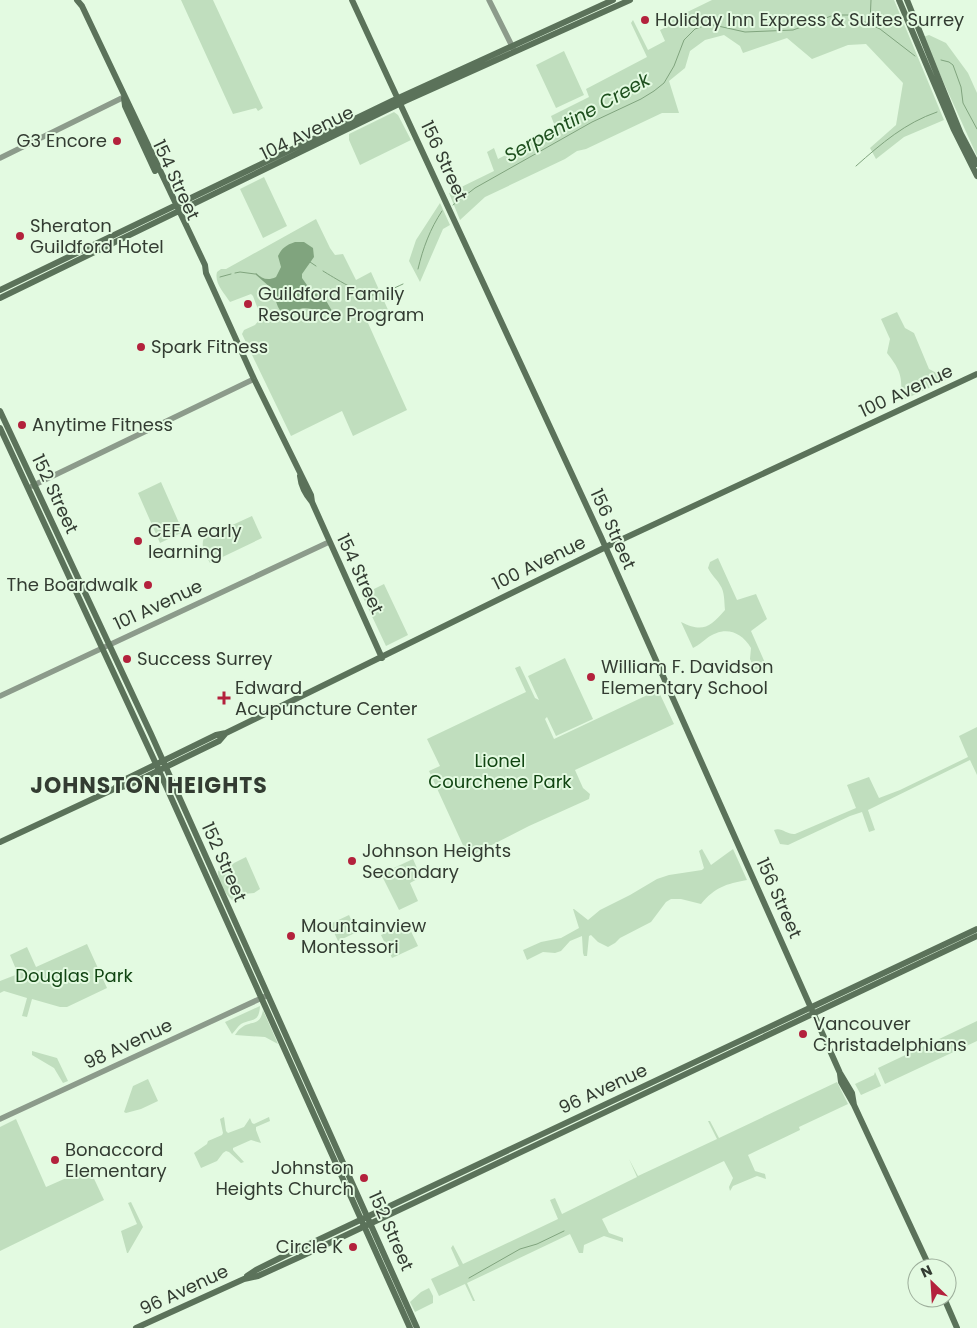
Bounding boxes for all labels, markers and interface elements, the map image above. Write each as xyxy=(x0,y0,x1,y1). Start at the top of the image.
place label: Holiday Inn Express & Suites Surrey xyxy=(655,7,964,32)
marker: Holiday Inn Express & Suites Surrey xyxy=(639,14,651,26)
water label: Serpentine Creek xyxy=(499,66,656,169)
street label: 104 Avenue xyxy=(256,99,358,166)
street label: 156 Street xyxy=(415,117,474,205)
place label: G3 Encore xyxy=(17,128,107,153)
marker: G3 Encore xyxy=(111,135,123,147)
street label: 154 Street xyxy=(147,136,206,224)
place label: Sheraton Guildford Hotel xyxy=(30,213,164,259)
marker: Sheraton Guildford Hotel xyxy=(14,230,26,242)
place label: Guildford Family Resource Program xyxy=(258,281,424,327)
marker: Guildford Family Resource Program xyxy=(242,298,254,310)
place label: Spark Fitness xyxy=(151,334,268,359)
marker: Spark Fitness xyxy=(135,341,147,353)
street label: 100 Avenue xyxy=(855,358,957,423)
place label: Anytime Fitness xyxy=(32,412,173,437)
marker: Anytime Fitness xyxy=(16,419,28,431)
street label: 152 Street xyxy=(26,450,85,538)
street label: 156 Street xyxy=(585,484,642,573)
place label: CEFA early learning xyxy=(148,518,242,564)
street label: 100 Avenue xyxy=(488,529,590,596)
street label: 154 Street xyxy=(331,530,390,618)
marker: CEFA early learning xyxy=(132,535,144,547)
place label: The Boardwalk xyxy=(7,572,139,597)
street label: 101 Avenue xyxy=(109,573,206,636)
marker: The Boardwalk xyxy=(142,579,154,591)
place label: Success Surrey xyxy=(137,646,273,671)
marker: Success Surrey xyxy=(121,653,133,665)
place label: William F. Davidson Elementary School xyxy=(601,654,773,700)
marker: William F. Davidson Elementary School xyxy=(585,671,597,683)
place label: Edward Acupuncture Center xyxy=(235,675,418,721)
marker: Edward Acupuncture Center xyxy=(217,691,231,705)
park label: Lionel Courchene Park xyxy=(428,748,572,794)
district label: JOHNSTON HEIGHTS xyxy=(30,770,268,801)
street label: 152 Street xyxy=(196,818,253,906)
place label: Johnson Heights Secondary xyxy=(362,838,511,884)
street label: 156 Street xyxy=(751,853,808,942)
marker: Johnson Heights Secondary xyxy=(346,855,358,867)
place label: Mountainview Montessori xyxy=(301,913,426,959)
marker: Mountainview Montessori xyxy=(285,930,297,942)
park label: Douglas Park xyxy=(15,963,133,988)
place label: Vancouver Christadelphians xyxy=(813,1011,967,1057)
street label: 98 Avenue xyxy=(79,1012,176,1075)
marker: Vancouver Christadelphians xyxy=(797,1028,809,1040)
street label: 96 Avenue xyxy=(554,1057,651,1120)
place label: Bonaccord Elementary xyxy=(65,1137,167,1183)
marker: Bonaccord Elementary xyxy=(49,1154,61,1166)
place label: Johnston Heights Church xyxy=(215,1155,354,1201)
marker: Johnston Heights Church xyxy=(358,1172,370,1184)
street label: 152 Street xyxy=(363,1187,420,1275)
place label: Circle K xyxy=(276,1234,343,1259)
marker: Circle K xyxy=(347,1241,359,1253)
street label: 96 Avenue xyxy=(135,1258,232,1321)
north arrow xyxy=(907,1258,957,1308)
text: N xyxy=(918,1260,936,1283)

